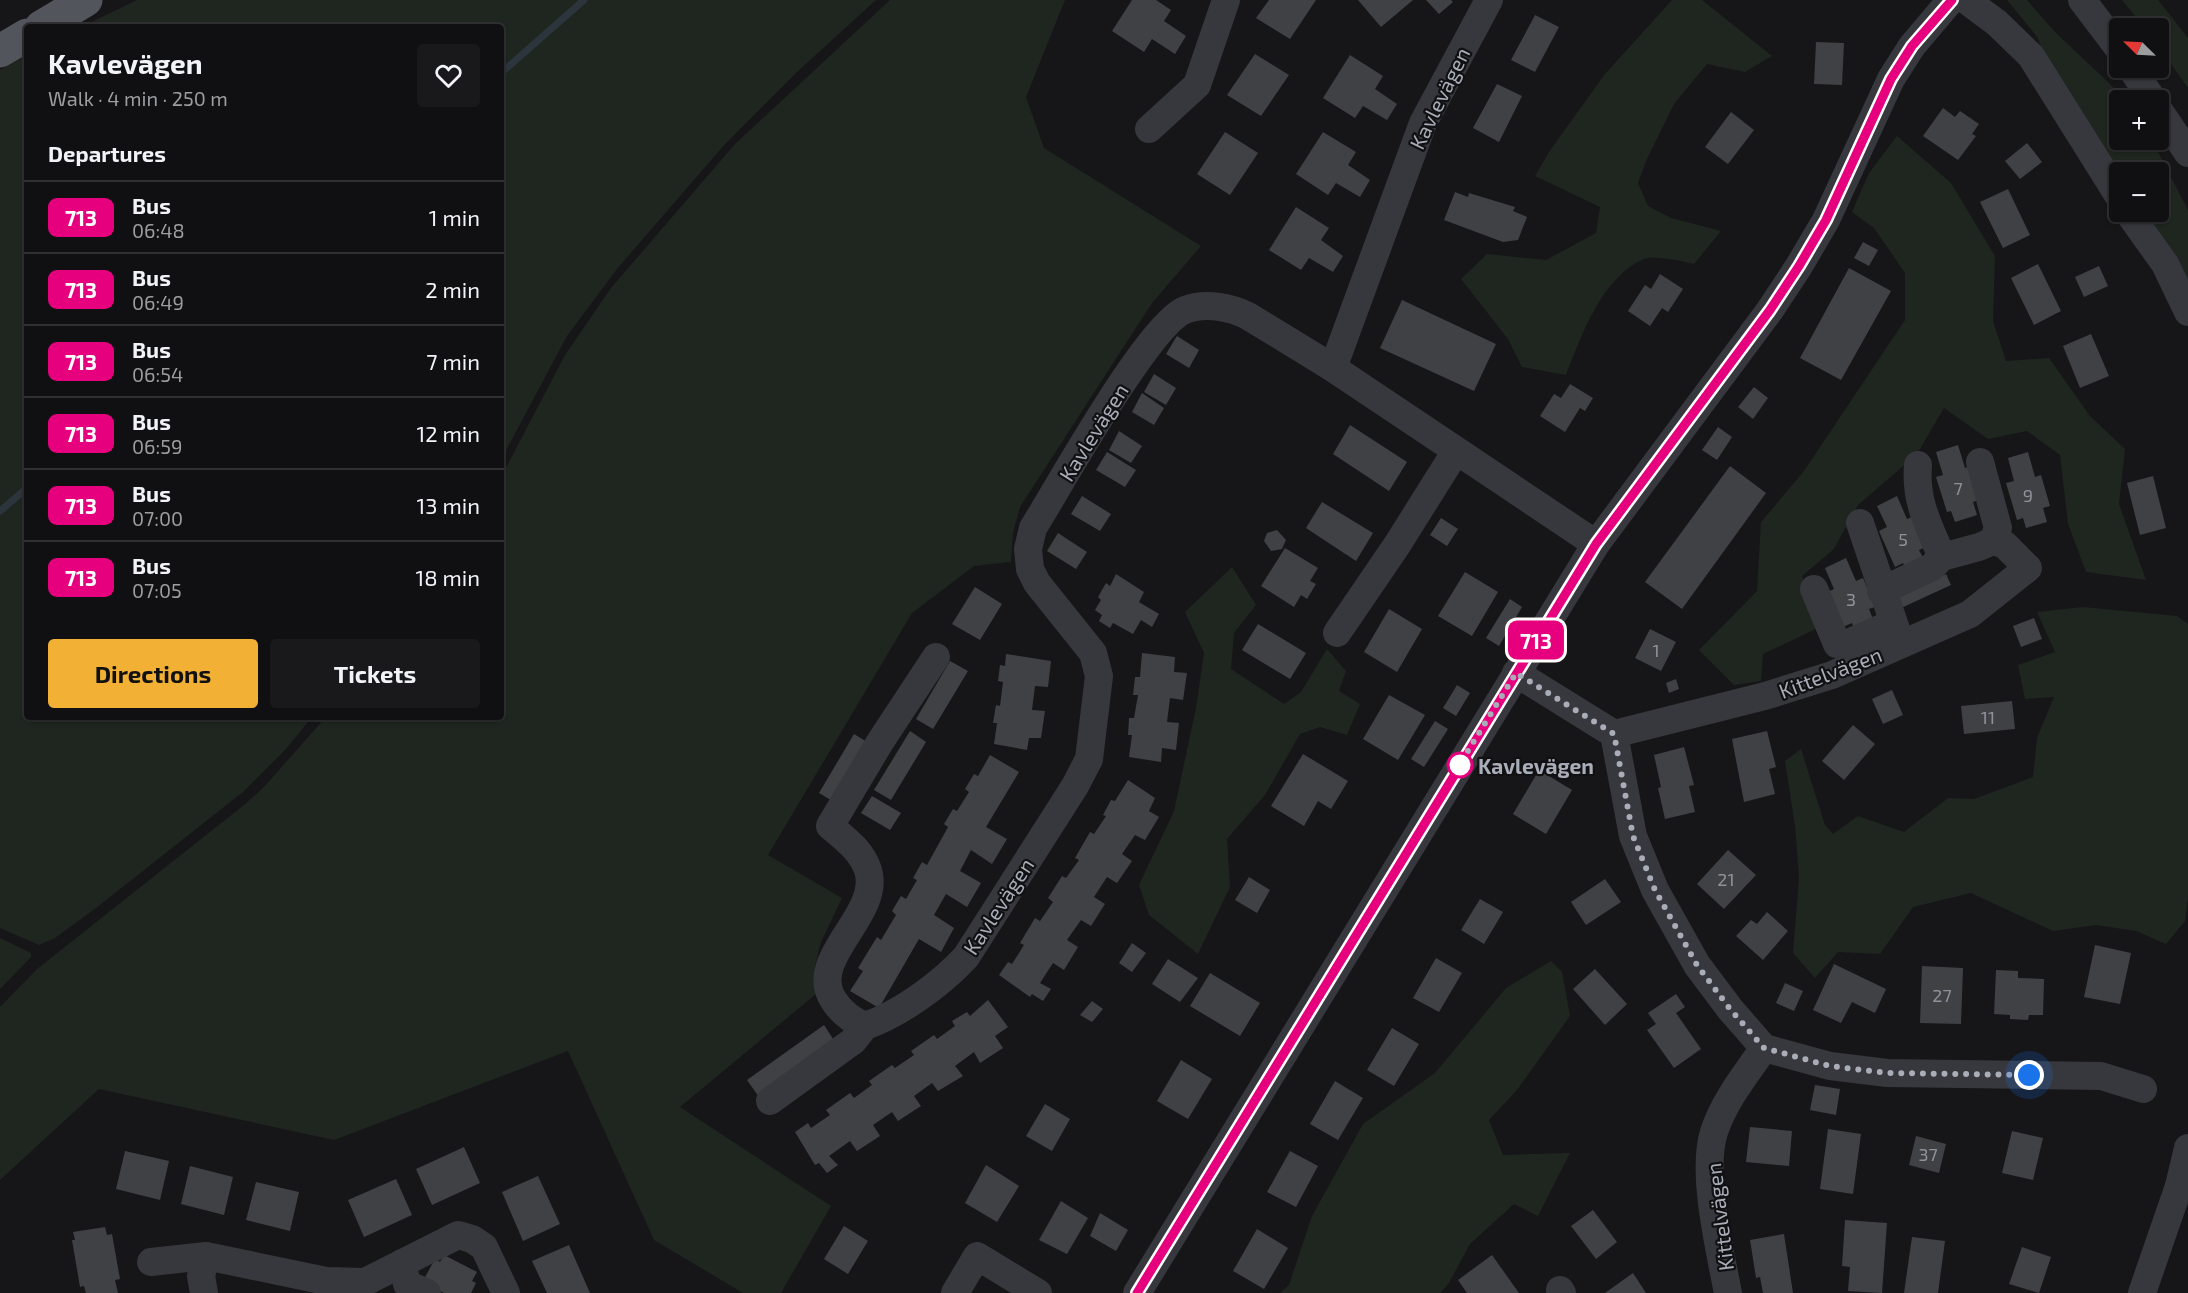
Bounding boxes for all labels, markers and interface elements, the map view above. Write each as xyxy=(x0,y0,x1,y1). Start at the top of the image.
north arrow xyxy=(2109,18,2169,78)
map controls xyxy=(2109,18,2169,222)
street label: Kavlevägen xyxy=(1404,43,1474,153)
button: heart xyxy=(417,44,480,107)
text: Kavlevägen xyxy=(48,46,203,80)
text: Walk · 4 min · 250 m xyxy=(48,86,228,110)
button: + xyxy=(2109,90,2169,150)
text: Departures xyxy=(48,140,166,166)
button: − xyxy=(2109,162,2169,222)
text: Bus xyxy=(132,192,171,218)
text: 1 min xyxy=(429,204,480,230)
text: 713 xyxy=(65,205,97,230)
text: 06:48 xyxy=(132,218,185,242)
text: Bus xyxy=(132,264,171,290)
text: 2 min xyxy=(425,276,480,302)
text: 713 xyxy=(65,277,97,302)
text: 06:49 xyxy=(132,290,184,314)
text: Bus xyxy=(132,336,171,362)
text: 7 min xyxy=(426,348,480,374)
text: 713 xyxy=(65,349,97,374)
text: 06:54 xyxy=(132,362,183,386)
street label: Kavlevägen xyxy=(1053,379,1133,485)
text: Bus xyxy=(132,408,171,434)
text: 12 min xyxy=(416,420,480,446)
text: 713 xyxy=(65,421,97,446)
text: 06:59 xyxy=(132,434,182,458)
house number: 7 xyxy=(1953,477,1963,499)
text: Bus xyxy=(132,480,171,506)
house number: 9 xyxy=(2023,484,2033,506)
text: 13 min xyxy=(417,492,480,518)
text: 713 xyxy=(65,493,97,518)
text: 07:00 xyxy=(132,506,183,530)
house number: 5 xyxy=(1898,528,1908,550)
text: Bus xyxy=(132,552,171,578)
text: 18 min xyxy=(415,564,480,590)
text: 713 xyxy=(65,565,97,590)
text: 07:05 xyxy=(132,578,182,602)
house number: 3 xyxy=(1846,588,1856,610)
line badge: 713 xyxy=(1502,620,1570,660)
text: 713 xyxy=(1520,628,1552,653)
button: Directions xyxy=(48,639,258,708)
button: Tickets xyxy=(270,639,480,708)
house number: 1 xyxy=(1652,639,1660,661)
street label: Kittelvägen xyxy=(1775,641,1885,703)
house number: 11 xyxy=(1981,706,1995,728)
marker: Kavlevägen xyxy=(1447,752,1473,778)
place label: Kavlevägen xyxy=(1478,753,1594,778)
street label: Kavlevägen xyxy=(958,853,1038,959)
house number: 21 xyxy=(1717,868,1735,890)
house number: 27 xyxy=(1932,984,1952,1006)
your location xyxy=(2014,1060,2044,1090)
house number: 37 xyxy=(1918,1143,1938,1165)
street label: Kittelvägen xyxy=(1700,1162,1738,1272)

